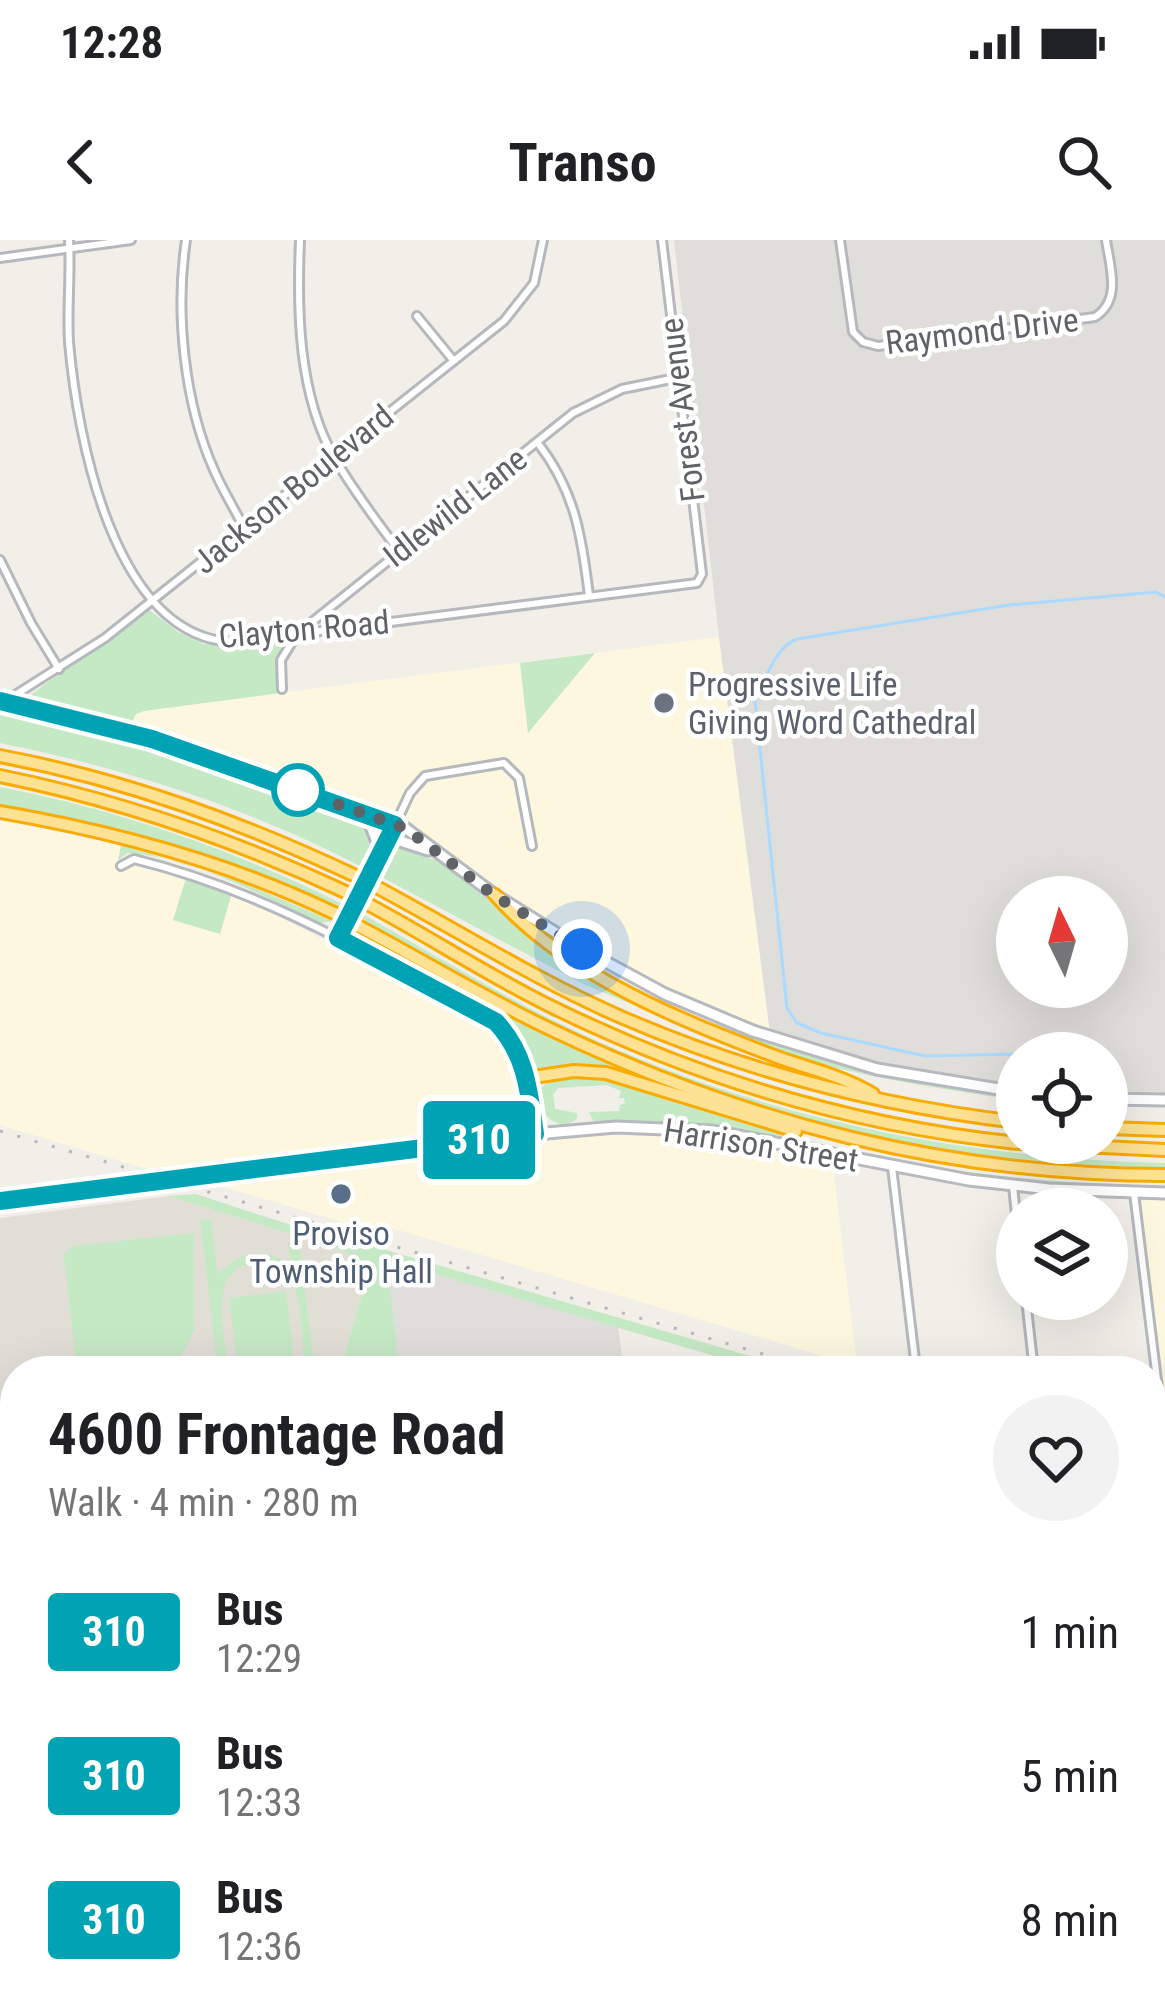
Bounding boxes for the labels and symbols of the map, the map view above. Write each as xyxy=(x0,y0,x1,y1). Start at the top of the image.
street label: Raymond Drive xyxy=(883,300,1081,362)
street label: Forest Avenue xyxy=(651,316,713,504)
street label: Jackson Boulevard xyxy=(185,396,401,582)
street label: Idlewild Lane xyxy=(376,439,534,575)
street label: Clayton Road xyxy=(217,602,391,656)
place label: Progressive Life Giving Word Cathedral xyxy=(688,665,976,742)
marker: Progressive Life Giving Word Cathedral xyxy=(651,690,677,716)
unlabelled marker xyxy=(273,765,323,815)
north arrow xyxy=(996,876,1128,1008)
your location xyxy=(552,919,612,979)
line badge: 310 xyxy=(410,1101,548,1179)
street label: Harrison Street xyxy=(661,1110,861,1180)
marker: Proviso Township Hall xyxy=(328,1181,354,1207)
place label: Proviso Township Hall xyxy=(249,1214,433,1291)

